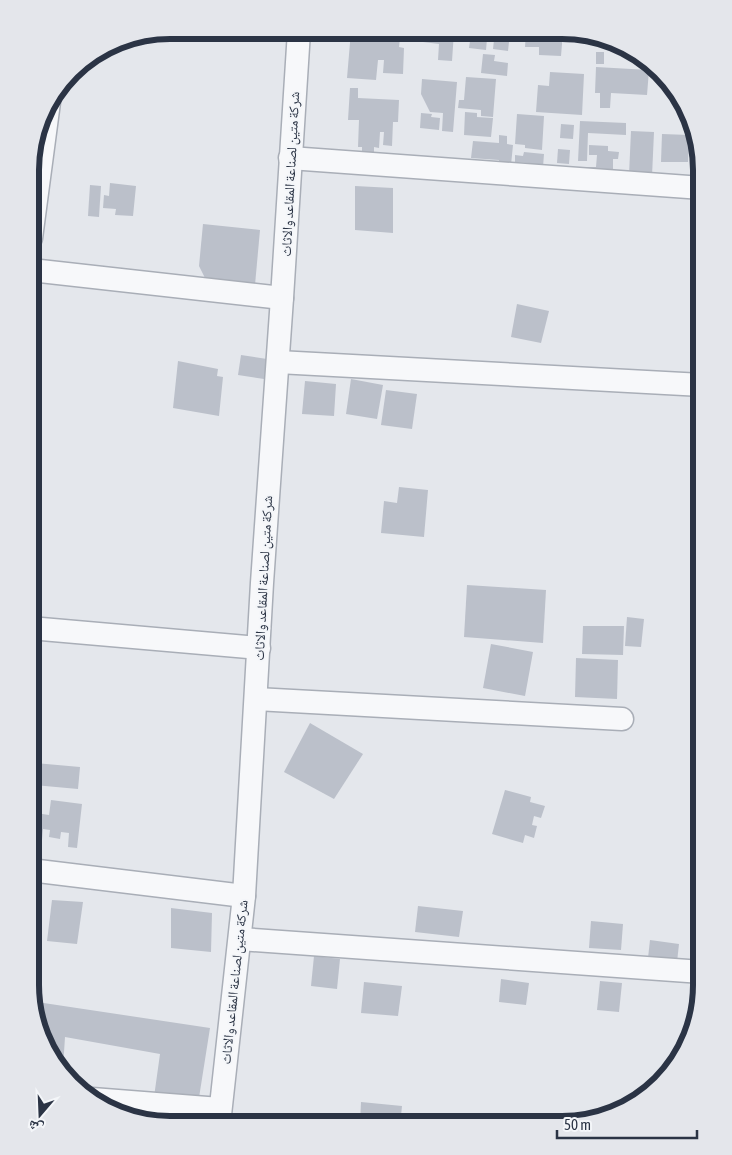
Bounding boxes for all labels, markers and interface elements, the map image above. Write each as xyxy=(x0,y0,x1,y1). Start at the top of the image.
street label: شركة متين لصناعة المقاعد والاثاث xyxy=(278,91,303,257)
street label: شركة متين لصناعة المقاعد والاثاث xyxy=(251,495,276,661)
street label: شركة متين لصناعة المقاعد والاثاث xyxy=(217,899,252,1065)
north arrow xyxy=(15,1090,65,1140)
scale bar xyxy=(557,1108,697,1140)
text: ش xyxy=(26,1116,46,1137)
text: 50 m xyxy=(564,1116,591,1133)

